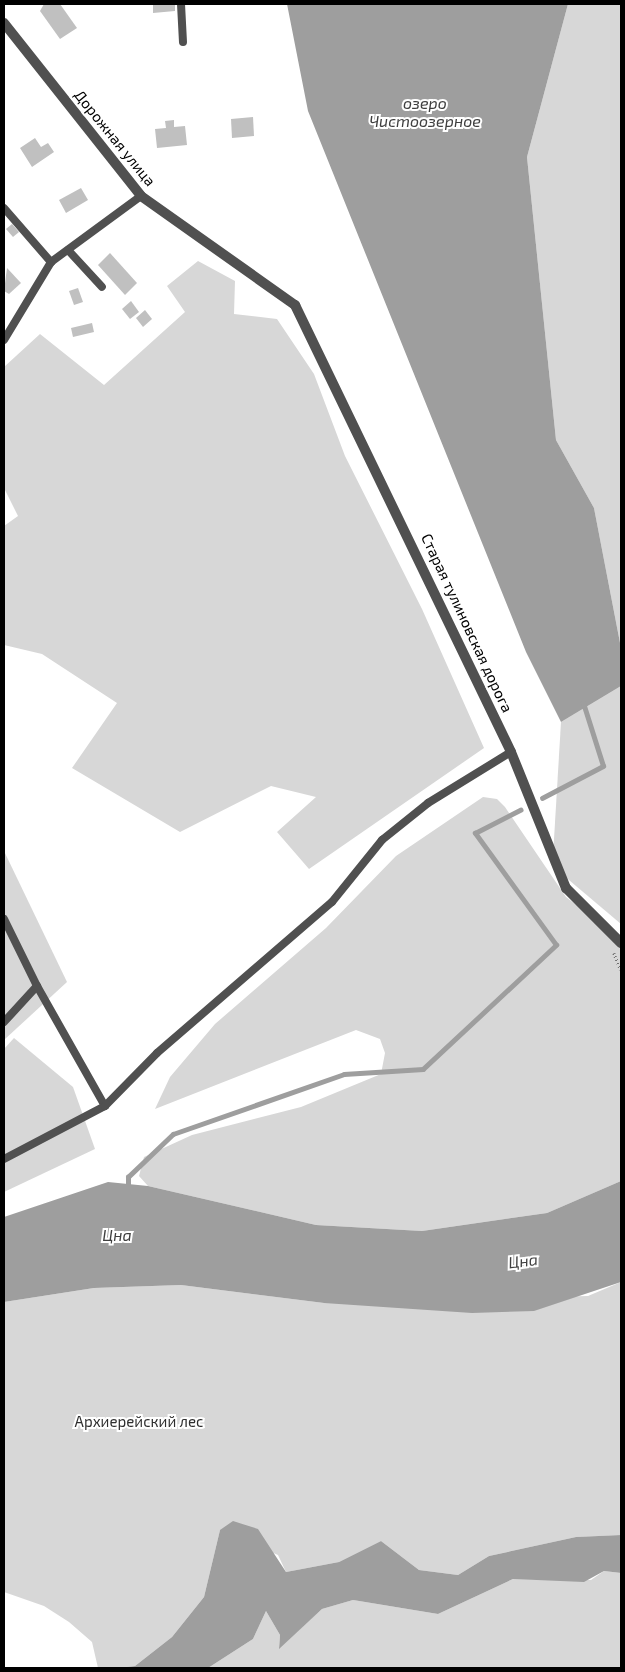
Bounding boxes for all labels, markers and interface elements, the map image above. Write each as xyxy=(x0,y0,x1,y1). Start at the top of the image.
street label: Дорожная улица xyxy=(71,86,159,190)
water label: озеро Чистоозерное xyxy=(369,93,481,131)
street label: Старая тулиновская дорога xyxy=(418,531,516,715)
water label: Цна xyxy=(102,1225,132,1245)
water label: Цна xyxy=(507,1250,539,1272)
park label: Архиерейский лес xyxy=(75,1413,203,1431)

